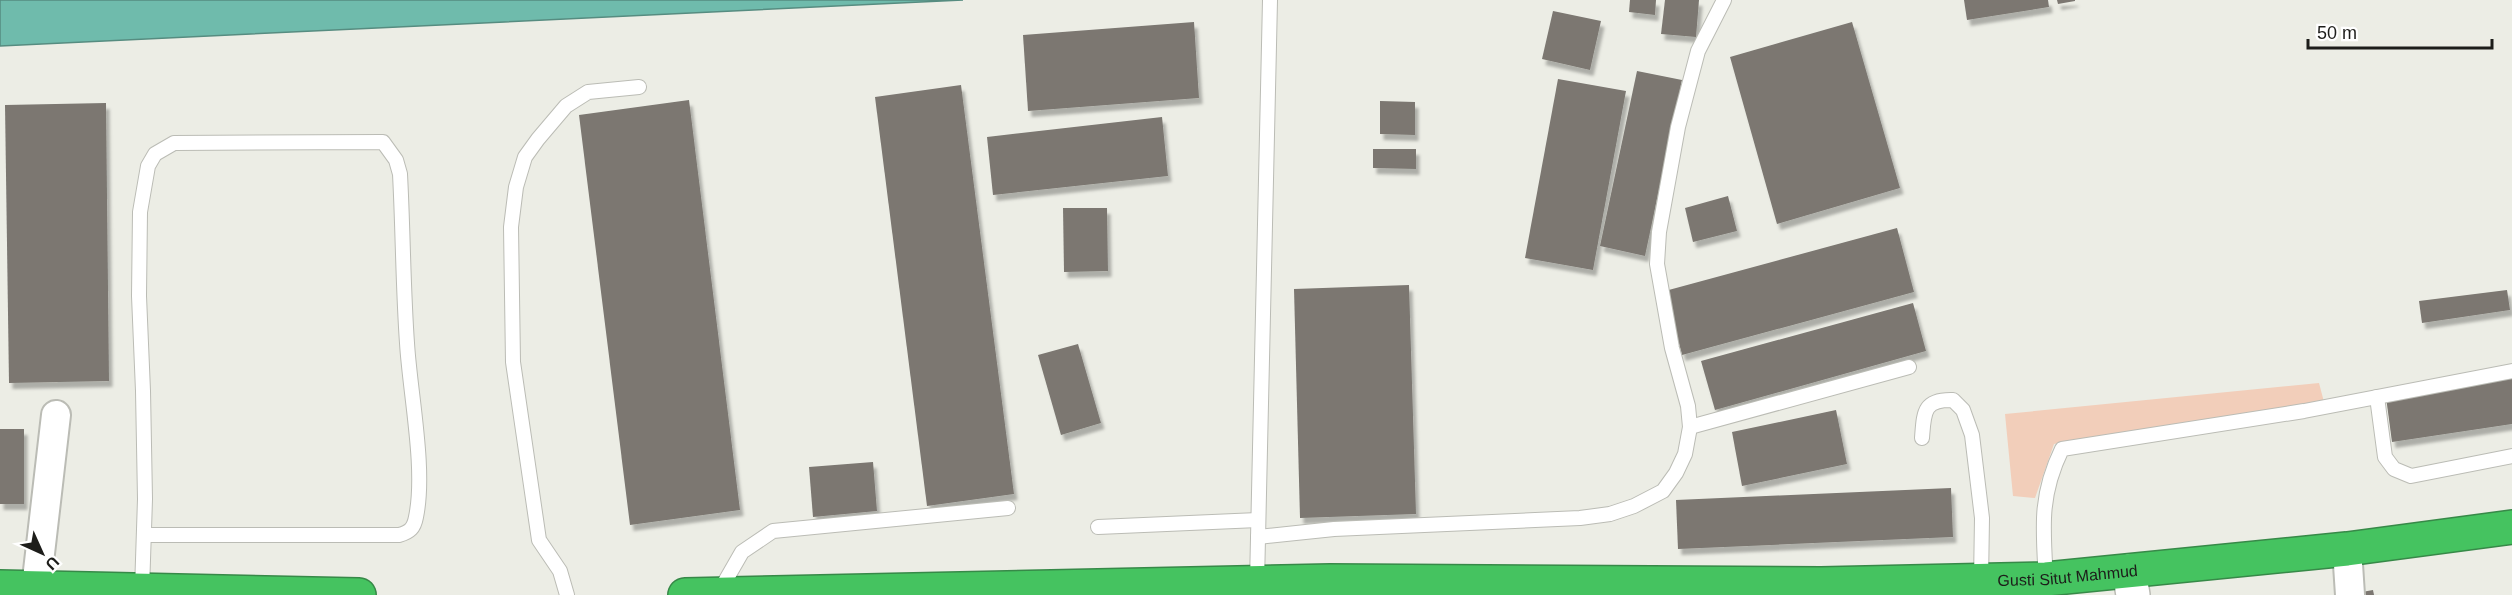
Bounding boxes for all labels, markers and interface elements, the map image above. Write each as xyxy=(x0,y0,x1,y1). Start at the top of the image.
scale bar xyxy=(2308,12,2492,50)
text: 50 m xyxy=(2317,23,2357,43)
north arrow xyxy=(12,523,72,583)
text: U xyxy=(42,553,62,573)
street label: Gusti Situt Mahmud xyxy=(1997,562,2139,589)

